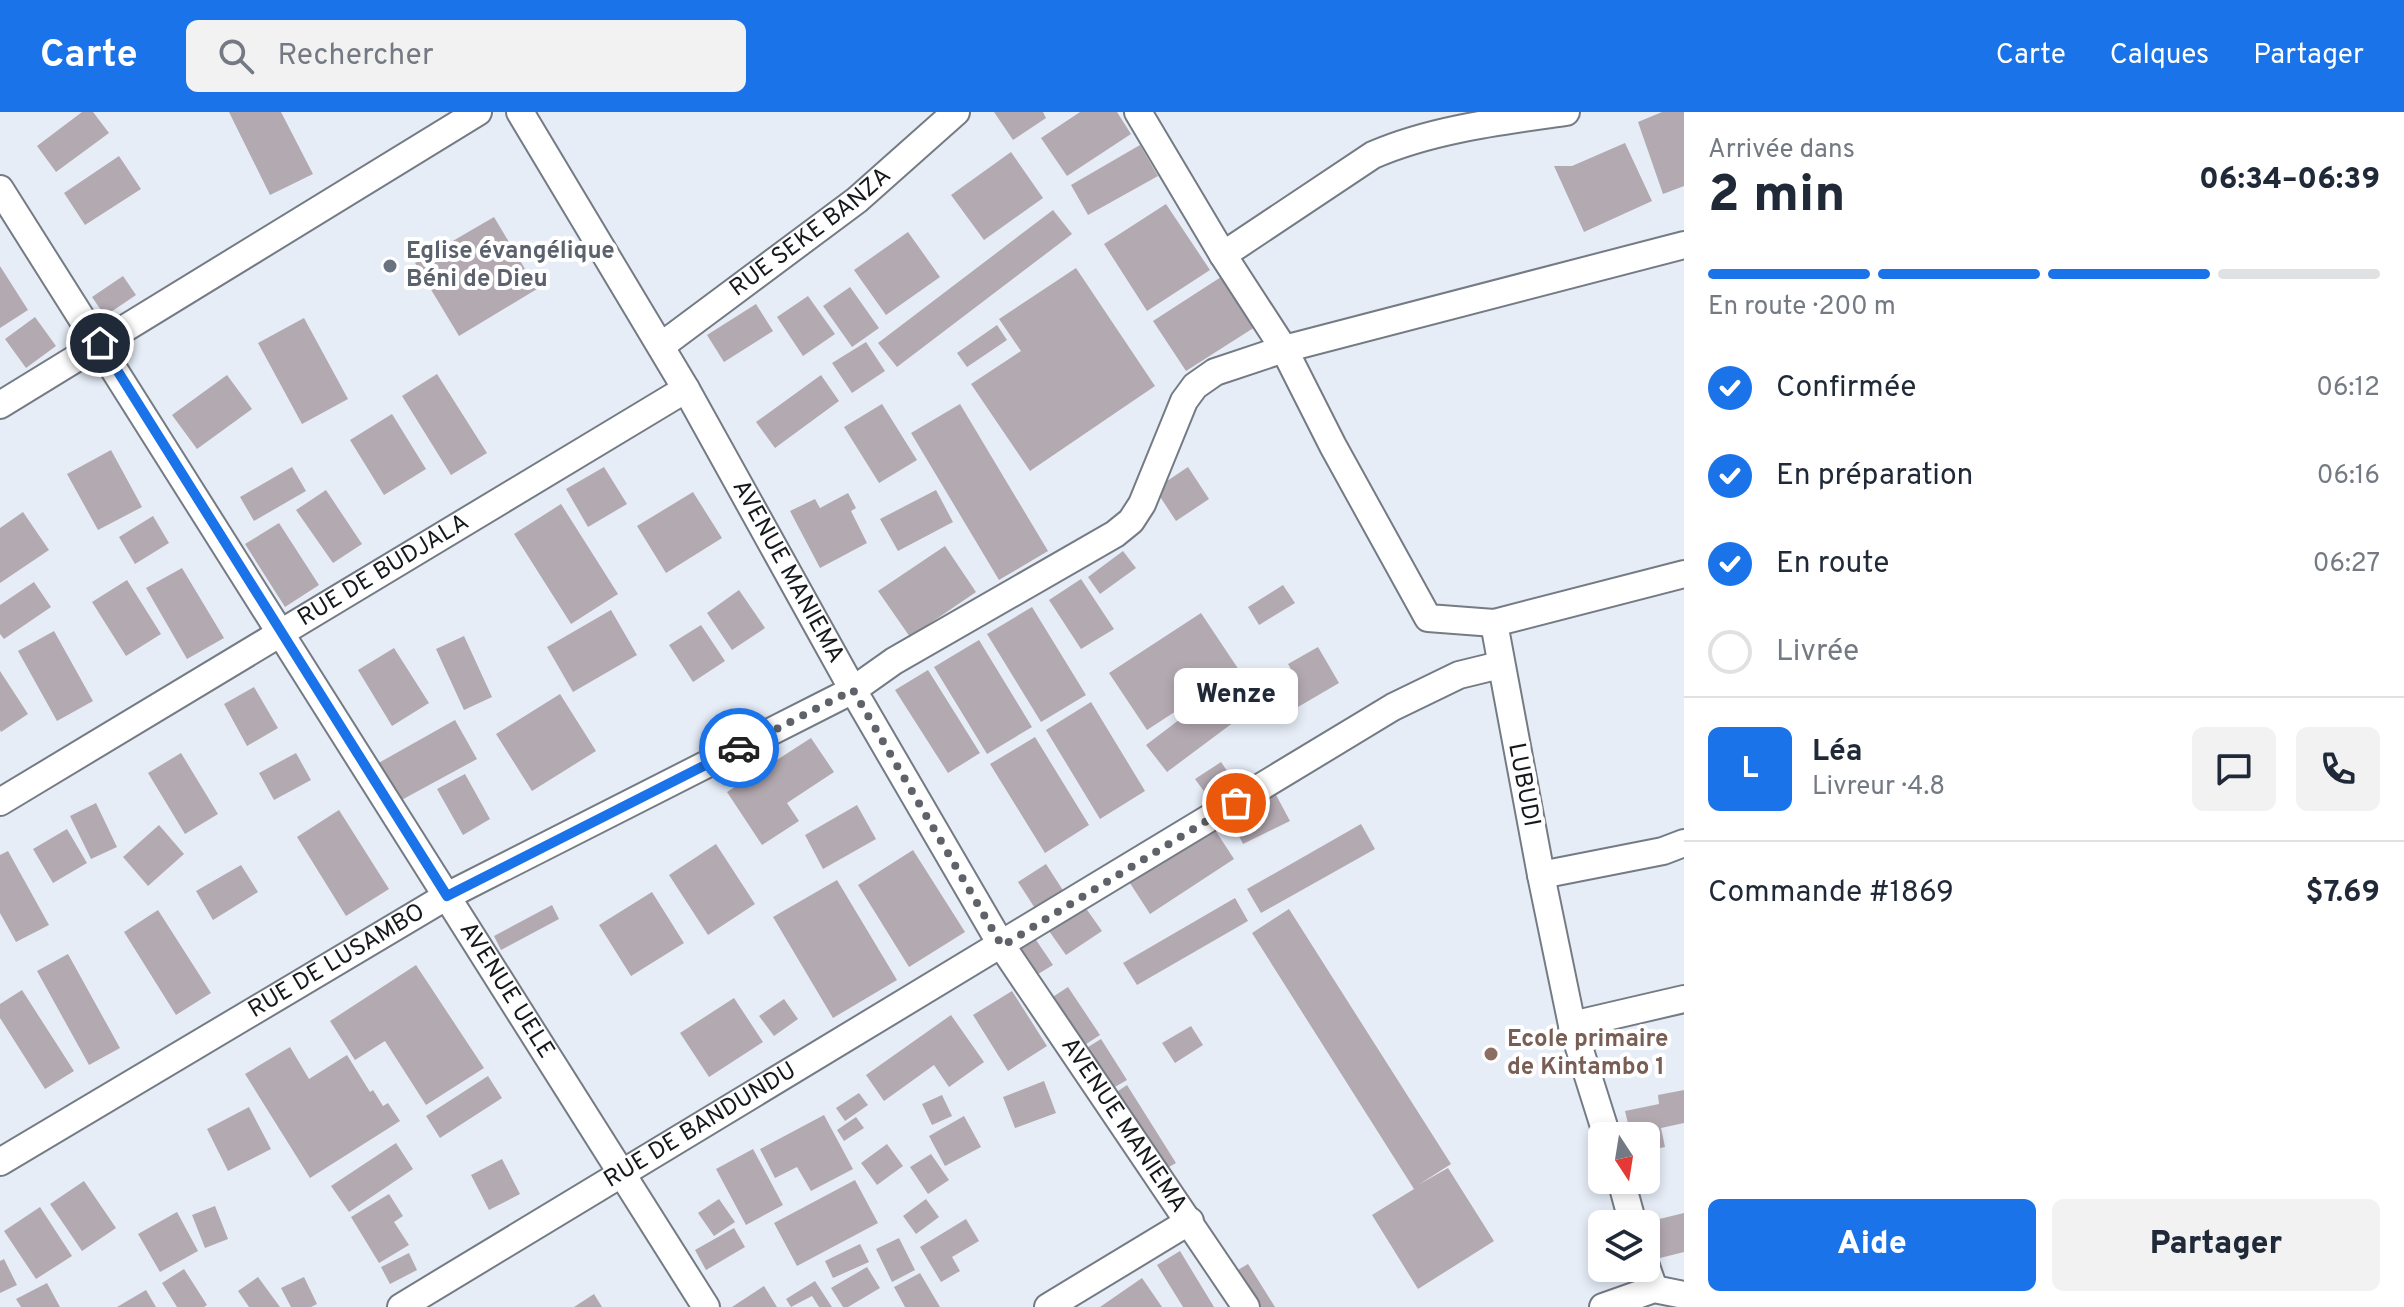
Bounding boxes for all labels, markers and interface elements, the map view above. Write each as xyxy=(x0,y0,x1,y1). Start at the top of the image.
search box xyxy=(186,20,746,92)
text: Carte xyxy=(40,32,138,81)
icon: search xyxy=(214,34,258,78)
text: Rechercher xyxy=(278,38,434,75)
text: Carte xyxy=(1996,38,2066,74)
text: Calques xyxy=(2110,38,2209,74)
text: Partager xyxy=(2253,38,2364,74)
text: Arrivée dans xyxy=(1708,134,1855,167)
street label: RUE SEKE BANZA xyxy=(724,161,898,304)
text: 06:34–06:39 xyxy=(2199,162,2380,199)
text: 2 min xyxy=(1708,164,1846,230)
place label: Eglise évangélique Béni de Dieu xyxy=(406,237,615,295)
marker: Eglise évangélique Béni de Dieu xyxy=(381,257,399,275)
text: En route · 200 m xyxy=(1708,291,1896,324)
pin xyxy=(66,309,134,377)
icon: home xyxy=(78,321,122,365)
icon: check xyxy=(1708,366,1752,410)
text: Confirmée xyxy=(1776,370,1916,407)
text: 06:12 xyxy=(2316,372,2380,405)
icon: check xyxy=(1708,454,1752,498)
text: En préparation xyxy=(1776,458,1973,495)
text: 06:16 xyxy=(2317,460,2380,493)
street label: AVENUE MANIEMA xyxy=(725,475,850,669)
street label: RUE DE BUDJALA xyxy=(293,508,475,634)
icon: check xyxy=(1708,542,1752,586)
text: En route xyxy=(1776,546,1890,583)
text: 06:27 xyxy=(2313,548,2380,581)
text: Livrée xyxy=(1776,634,1859,671)
callout: Wenze xyxy=(1174,667,1298,723)
text: Wenze xyxy=(1196,679,1276,712)
courier xyxy=(699,708,779,788)
icon: car xyxy=(717,726,761,770)
button: chat xyxy=(2192,727,2276,811)
button: phone xyxy=(2296,727,2380,811)
text: Léa xyxy=(1812,734,1862,771)
street label: LUBUDI xyxy=(1500,740,1546,830)
text: L xyxy=(1742,751,1758,788)
pin xyxy=(1202,769,1270,837)
text: Livreur · 4.8 xyxy=(1812,771,1945,804)
icon: bag xyxy=(1214,781,1258,825)
text: Commande #1869 xyxy=(1708,875,1954,912)
text: $7.69 xyxy=(2305,875,2380,912)
street label: RUE DE LUSAMBO xyxy=(243,897,431,1026)
street label: AVENUE UELE xyxy=(452,917,560,1064)
place label: Ecole primaire de Kintambo 1 xyxy=(1507,1025,1668,1083)
street label: AVENUE MANIEMA xyxy=(1054,1032,1193,1219)
marker: Ecole primaire de Kintambo 1 xyxy=(1482,1045,1500,1063)
street label: RUE DE BANDUNDU xyxy=(599,1056,802,1195)
north arrow xyxy=(1588,1122,1660,1194)
map controls xyxy=(1588,1122,1660,1282)
button: Aide xyxy=(1708,1199,2036,1291)
button: Partager xyxy=(2052,1199,2380,1291)
button: layers xyxy=(1588,1210,1660,1282)

